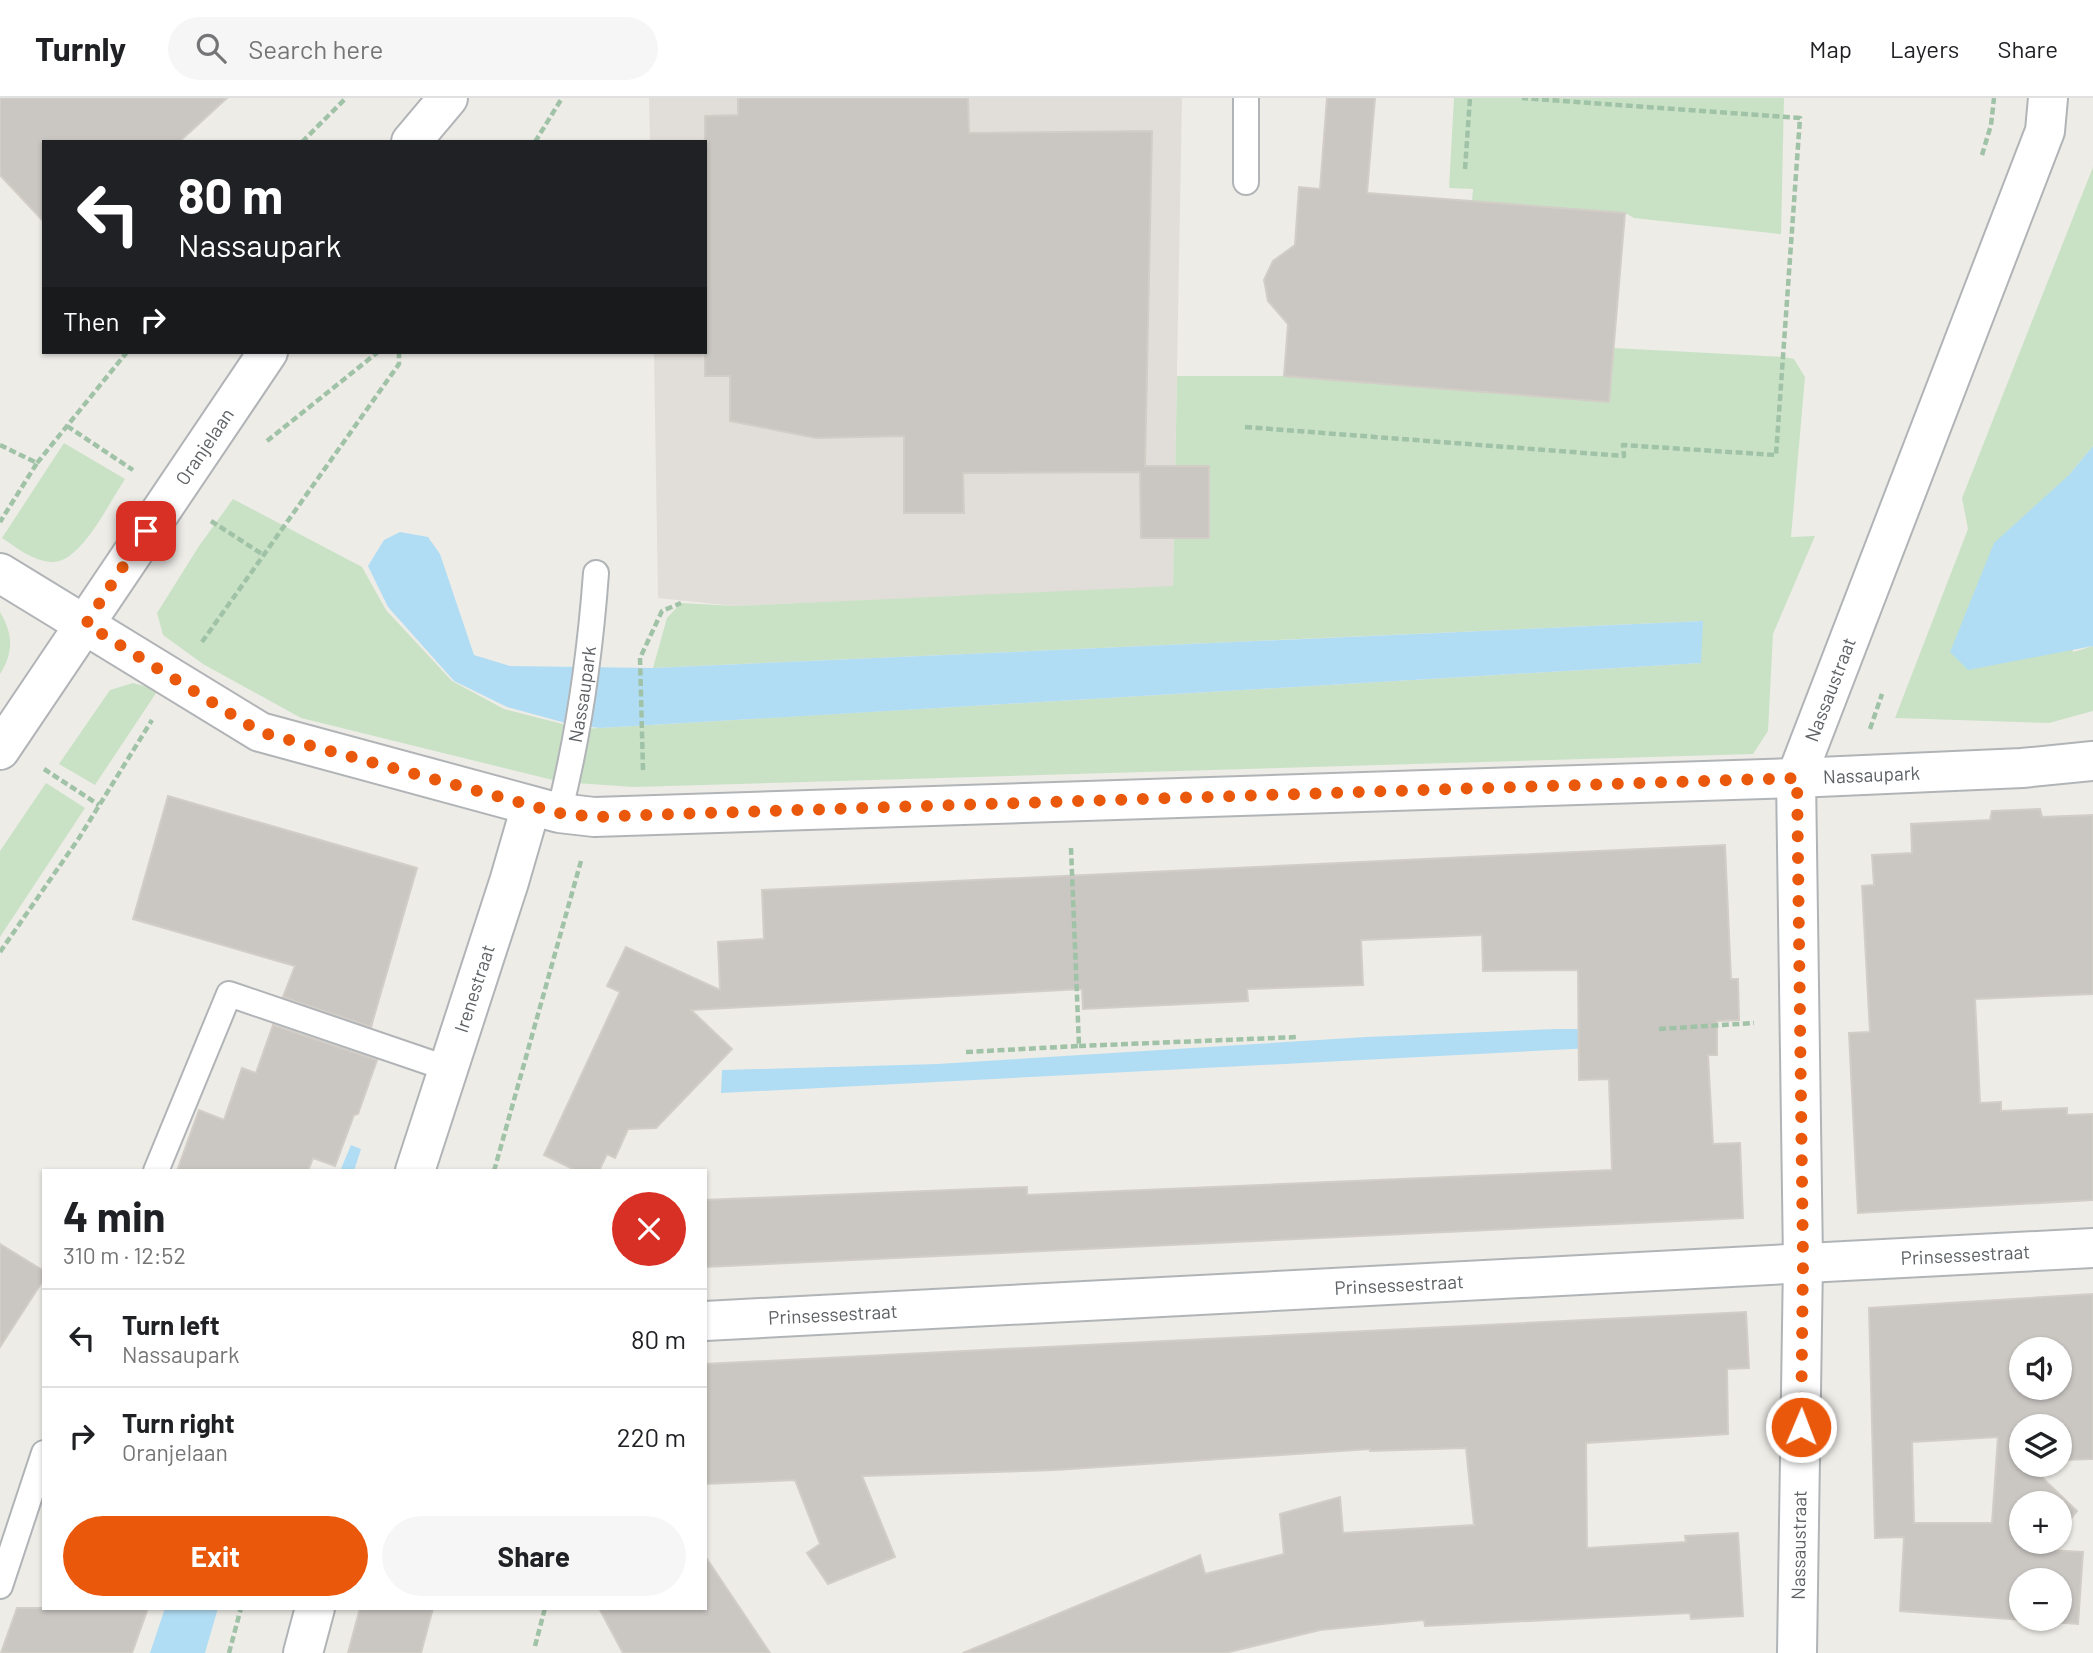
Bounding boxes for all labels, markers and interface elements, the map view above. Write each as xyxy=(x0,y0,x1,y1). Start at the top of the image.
search box xyxy=(168,17,658,80)
text: Turnly xyxy=(35,28,126,68)
icon: search xyxy=(192,29,230,67)
text: Search here xyxy=(248,33,383,64)
text: Map xyxy=(1809,34,1852,63)
text: Layers xyxy=(1890,34,1959,63)
text: Share xyxy=(1997,34,2058,63)
text: 80 m xyxy=(178,165,283,224)
icon: left xyxy=(63,168,154,259)
text: Nassaupark xyxy=(178,225,342,263)
icon: right xyxy=(134,301,172,339)
text: Then xyxy=(63,305,120,336)
street label: Oranjelaan xyxy=(170,403,238,489)
pin xyxy=(116,501,176,561)
icon: arrive xyxy=(127,512,165,550)
street label: Nassaustraat xyxy=(1799,634,1860,745)
street label: Nassaupark xyxy=(563,645,600,744)
street label: Nassaupark xyxy=(1822,761,1921,788)
street label: Irenestraat xyxy=(449,941,499,1035)
text: 4 min xyxy=(63,1190,166,1240)
button: close xyxy=(612,1192,686,1266)
street label: Prinsessestraat xyxy=(1900,1239,2031,1269)
text: 310 m · 12:52 xyxy=(63,1241,186,1269)
street label: Prinsessestraat xyxy=(1334,1269,1464,1299)
street label: Prinsessestraat xyxy=(767,1299,898,1329)
text: Turn left xyxy=(122,1309,220,1340)
icon: left xyxy=(63,1319,101,1357)
text: 80 m xyxy=(631,1323,686,1354)
map controls xyxy=(2009,1337,2072,1631)
button: sound xyxy=(2009,1337,2072,1400)
text: Nassaupark xyxy=(122,1340,240,1368)
position arrow xyxy=(1764,1390,1838,1464)
text: Turn right xyxy=(122,1407,235,1438)
button: layers xyxy=(2009,1414,2072,1477)
icon: right xyxy=(63,1417,101,1455)
text: 220 m xyxy=(617,1421,686,1452)
text: Oranjelaan xyxy=(122,1438,228,1466)
street label: Nassaustraat xyxy=(1786,1490,1810,1600)
button: + xyxy=(2009,1491,2072,1554)
button: Exit xyxy=(63,1516,368,1596)
button: Share xyxy=(382,1516,686,1596)
button: − xyxy=(2009,1568,2072,1631)

